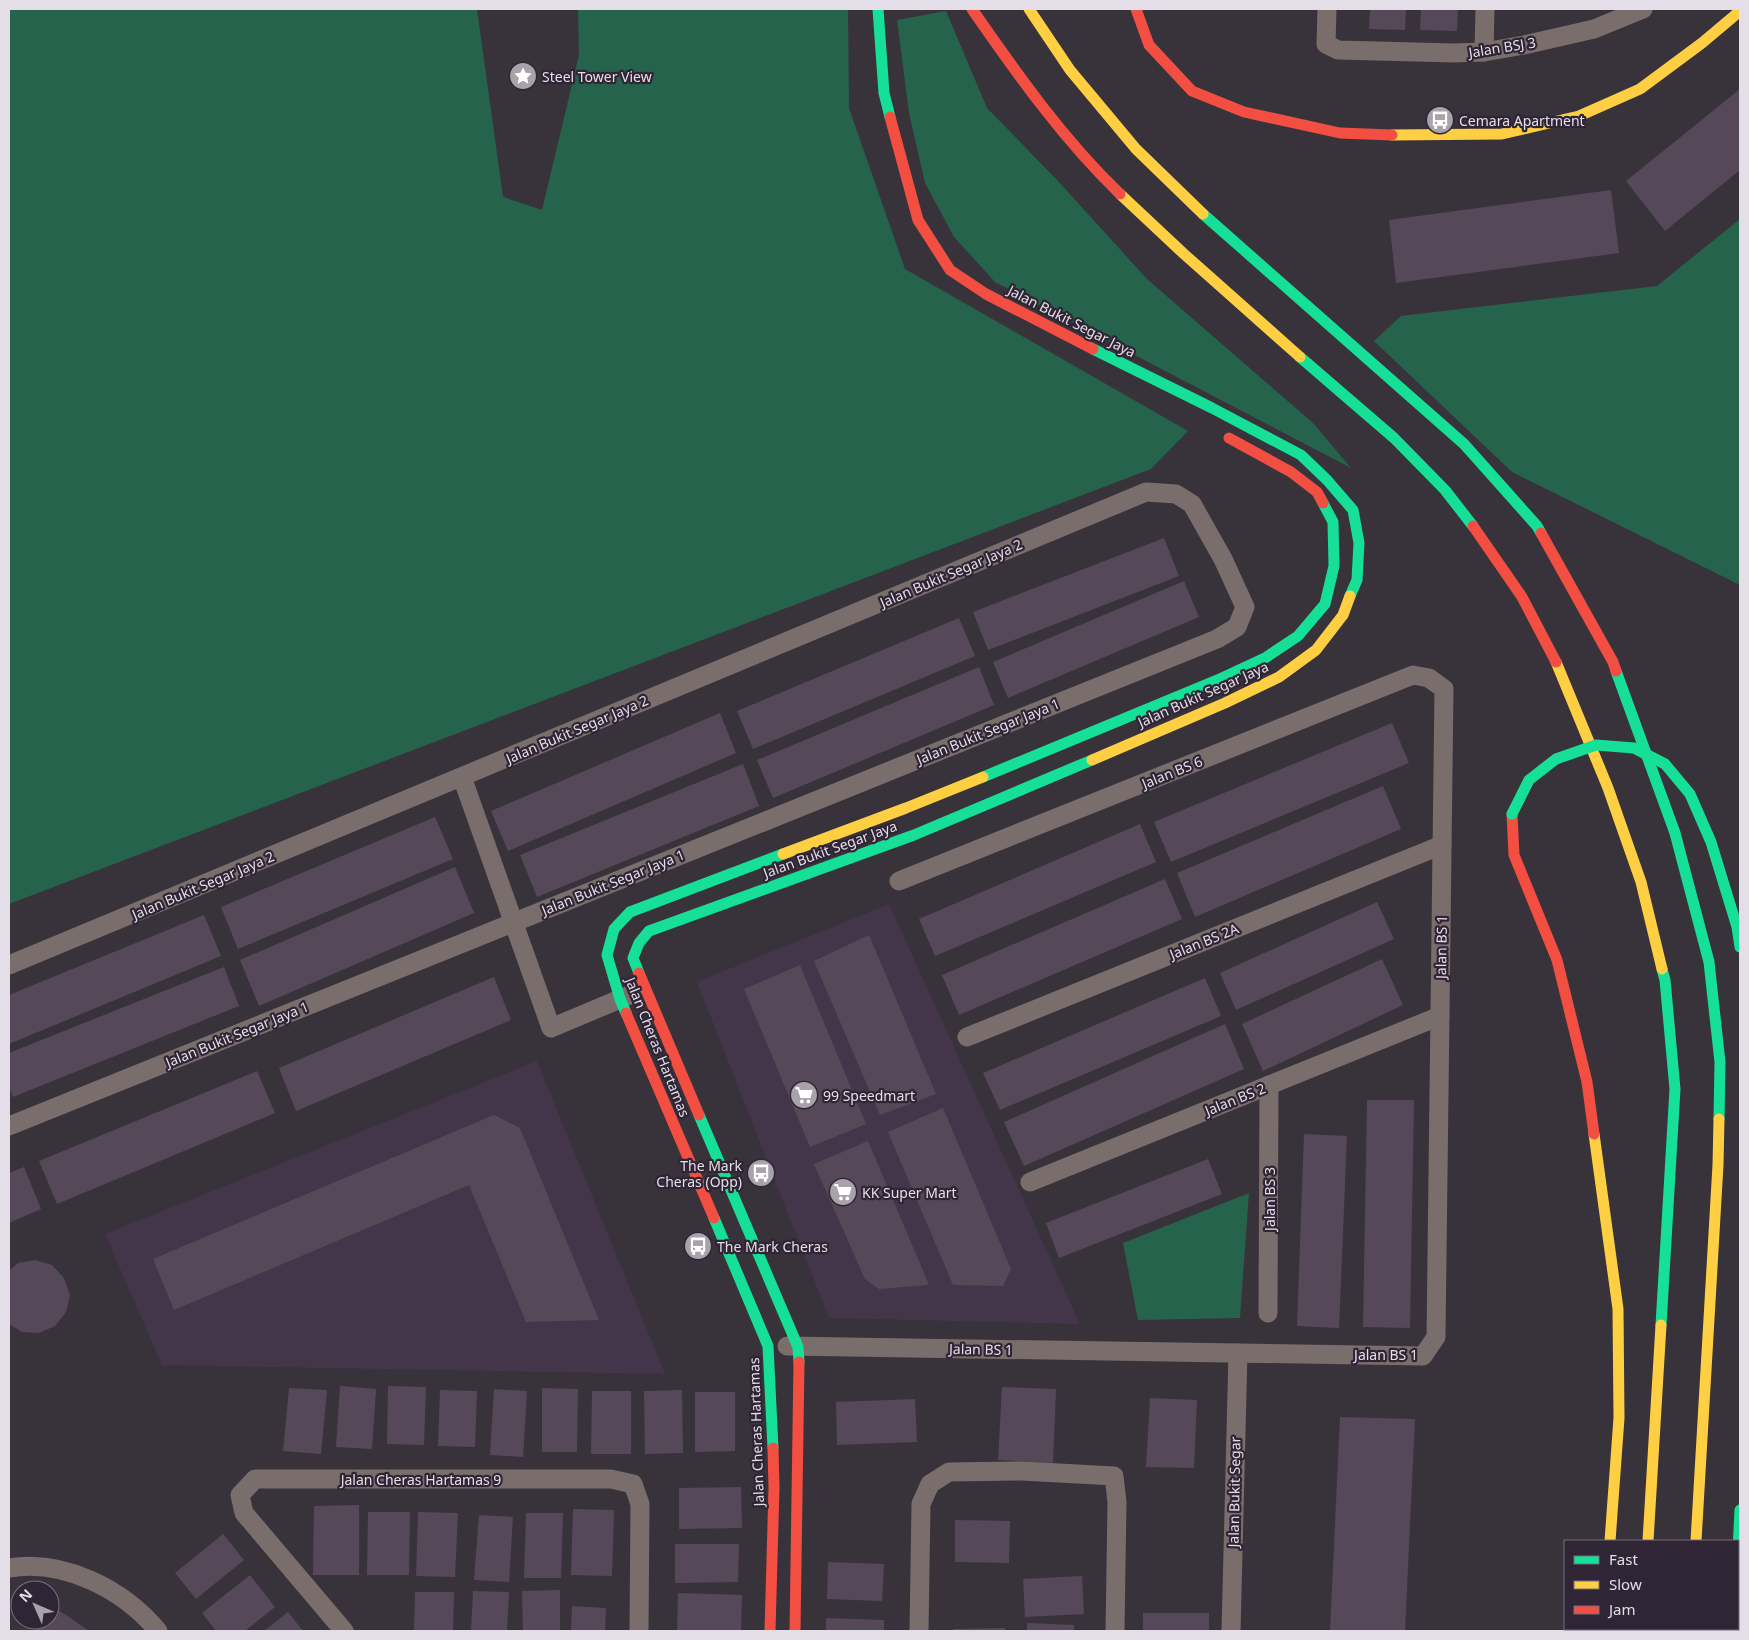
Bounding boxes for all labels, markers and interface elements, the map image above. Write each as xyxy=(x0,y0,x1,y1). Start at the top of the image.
street label: Jalan BSJ 3 xyxy=(1465,32,1537,62)
place icon: Steel Tower View xyxy=(508,61,538,91)
place label: Steel Tower View xyxy=(542,67,652,86)
bus stop icon: Cemara Apartment xyxy=(1425,105,1455,135)
place label: Cemara Apartment xyxy=(1459,111,1585,130)
street label: Jalan Bukit Segar Jaya xyxy=(1003,280,1139,361)
street label: Jalan Bukit Segar Jaya 2 xyxy=(875,534,1025,612)
street label: Jalan Bukit Segar Jaya xyxy=(1133,657,1271,732)
street label: Jalan Bukit Segar Jaya 2 xyxy=(501,690,651,768)
street label: Jalan Bukit Segar Jaya 1 xyxy=(912,694,1062,769)
street label: Jalan BS 6 xyxy=(1137,751,1205,794)
street label: Jalan Bukit Segar Jaya xyxy=(759,816,900,883)
street label: Jalan Bukit Segar Jaya 1 xyxy=(537,845,687,920)
street label: Jalan Bukit Segar Jaya 2 xyxy=(127,846,277,924)
street label: Jalan BS 1 xyxy=(1431,915,1451,981)
street label: Jalan BS 2A xyxy=(1165,919,1241,964)
street label: Jalan Cheras Hartamas xyxy=(621,972,695,1120)
street label: Jalan Bukit Segar Jaya 1 xyxy=(161,997,311,1072)
street label: Jalan BS 2 xyxy=(1200,1078,1268,1121)
supermarket icon: 99 Speedmart xyxy=(789,1080,819,1110)
place label: 99 Speedmart xyxy=(823,1086,915,1105)
place label: The Mark Cheras (Opp) xyxy=(656,1156,743,1191)
bus stop icon: The Mark Cheras (Opp) xyxy=(746,1158,776,1188)
street label: Jalan BS 3 xyxy=(1260,1167,1279,1233)
supermarket icon: KK Super Mart xyxy=(828,1177,858,1207)
place label: KK Super Mart xyxy=(862,1183,957,1202)
bus stop icon: The Mark Cheras xyxy=(683,1231,713,1261)
place label: The Mark Cheras xyxy=(717,1237,828,1256)
street label: Jalan BS 1 xyxy=(947,1339,1013,1359)
street label: Jalan BS 1 xyxy=(1352,1345,1418,1364)
street label: Jalan Cheras Hartamas xyxy=(744,1357,768,1509)
street label: Jalan Bukit Segar xyxy=(1223,1436,1244,1550)
street label: Jalan Cheras Hartamas 9 xyxy=(339,1470,501,1489)
legend xyxy=(1564,1540,1739,1630)
text: Fast xyxy=(1609,1549,1638,1569)
text: Slow xyxy=(1609,1574,1642,1594)
north arrow xyxy=(10,1580,60,1630)
text: N xyxy=(15,1585,36,1606)
text: Jam xyxy=(1607,1599,1636,1619)

